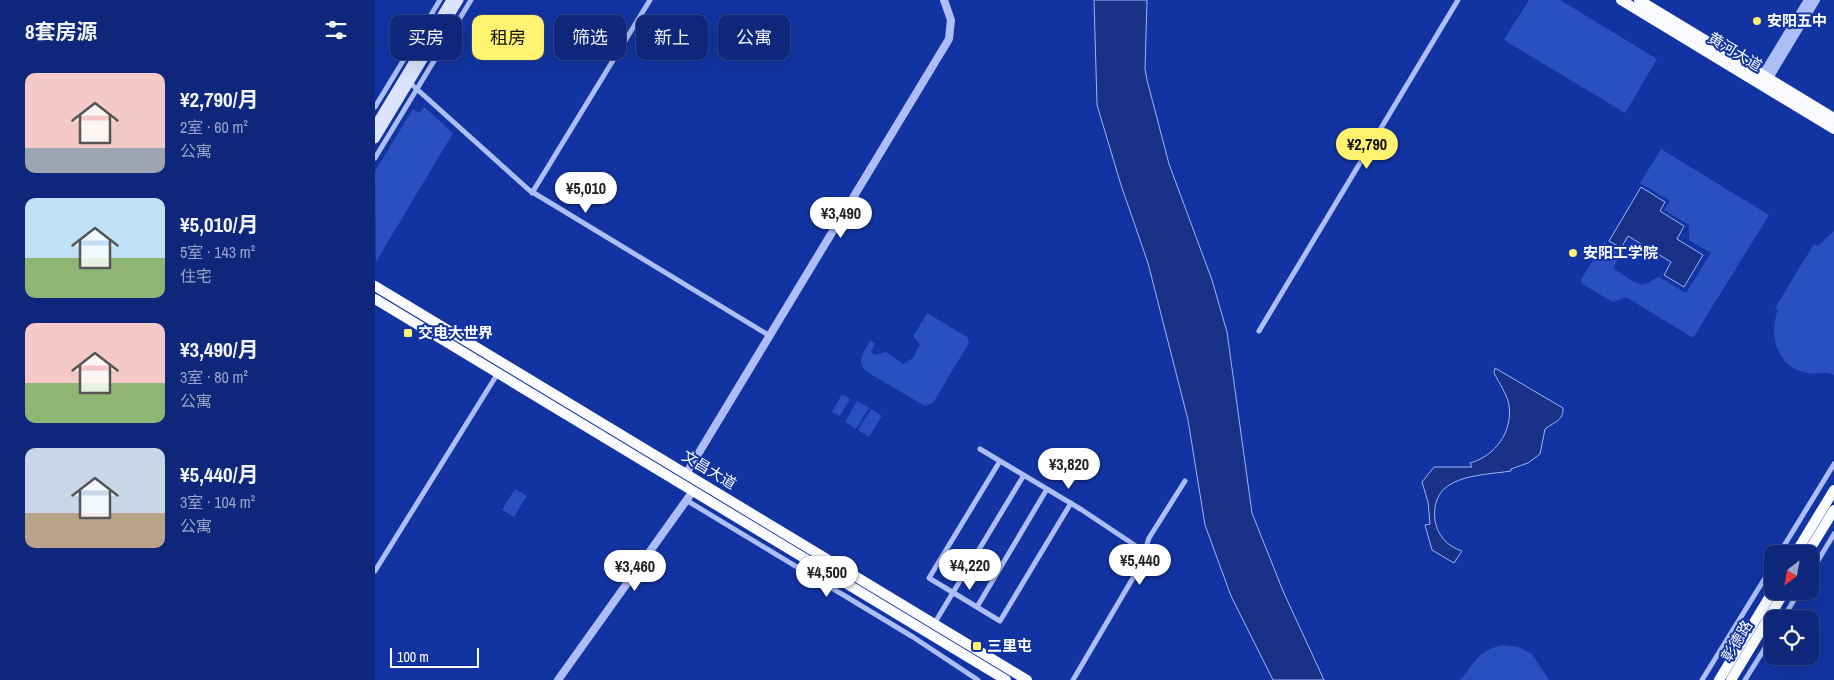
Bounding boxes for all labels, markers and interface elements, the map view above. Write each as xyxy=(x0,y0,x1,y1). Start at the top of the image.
place label: 安阳五中 xyxy=(1767,10,1827,31)
chip: 买房 xyxy=(390,15,462,60)
chip: 租房 xyxy=(472,15,544,60)
chip: 筛选 xyxy=(554,15,626,60)
chip: 新上 xyxy=(636,15,708,60)
chip: 公寓 xyxy=(718,15,790,60)
marker: 安阳五中 xyxy=(1751,15,1763,27)
icon: filters xyxy=(322,16,350,44)
text: 8套房源 xyxy=(25,17,98,46)
street label: 黄河大道 xyxy=(1704,27,1766,76)
text: ¥2,790/月 xyxy=(180,85,258,114)
icon: home xyxy=(65,93,125,153)
text: 2室 · 60 m² xyxy=(180,116,248,138)
pin: ¥2,790 xyxy=(1326,128,1408,170)
text: ¥2,790 xyxy=(1347,133,1387,155)
text: 公寓 xyxy=(180,140,212,162)
pin: ¥5,010 xyxy=(545,172,627,214)
text: ¥5,010 xyxy=(566,177,606,199)
pin: ¥3,490 xyxy=(800,196,882,239)
text: ¥3,490 xyxy=(821,202,861,224)
text: ¥5,010/月 xyxy=(180,210,258,239)
icon: home xyxy=(65,218,125,278)
text: 5室 · 143 m² xyxy=(180,241,255,263)
place label: 安阳工学院 xyxy=(1583,242,1658,263)
marker: 安阳工学院 xyxy=(1567,247,1579,259)
text: 住宅 xyxy=(180,265,212,287)
place label: 交电大世界 xyxy=(418,322,493,343)
marker: 交电大世界 xyxy=(402,327,414,339)
text: ¥3,490/月 xyxy=(180,335,258,364)
icon: home xyxy=(65,343,125,403)
text: 3室 · 80 m² xyxy=(180,366,248,388)
text: 公寓 xyxy=(180,390,212,412)
street label: 文昌大道 xyxy=(678,445,740,494)
pin: ¥3,820 xyxy=(1028,448,1110,490)
text: ¥3,820 xyxy=(1049,453,1089,475)
text: ¥5,440/月 xyxy=(180,460,258,489)
icon: home xyxy=(65,468,125,528)
text: 3室 · 104 m² xyxy=(180,491,255,513)
text: 公寓 xyxy=(180,515,212,537)
pin: ¥5,440 xyxy=(1099,544,1181,586)
north arrow xyxy=(1764,545,1819,600)
map controls xyxy=(1764,545,1819,665)
pin: ¥4,220 xyxy=(929,548,1011,591)
text: ¥5,440 xyxy=(1120,549,1160,571)
pin: ¥3,460 xyxy=(594,550,676,592)
text: ¥4,220 xyxy=(950,554,990,576)
text: ¥3,460 xyxy=(615,555,655,577)
pin: ¥4,500 xyxy=(786,556,868,598)
text: ¥4,500 xyxy=(807,561,847,583)
button: locate xyxy=(1764,610,1819,665)
street label: 彰德路 xyxy=(1716,616,1757,665)
place label: 三里屯 xyxy=(987,635,1032,656)
marker: 三里屯 xyxy=(971,640,983,652)
scale bar xyxy=(390,645,479,668)
text: 100 m xyxy=(397,648,429,666)

